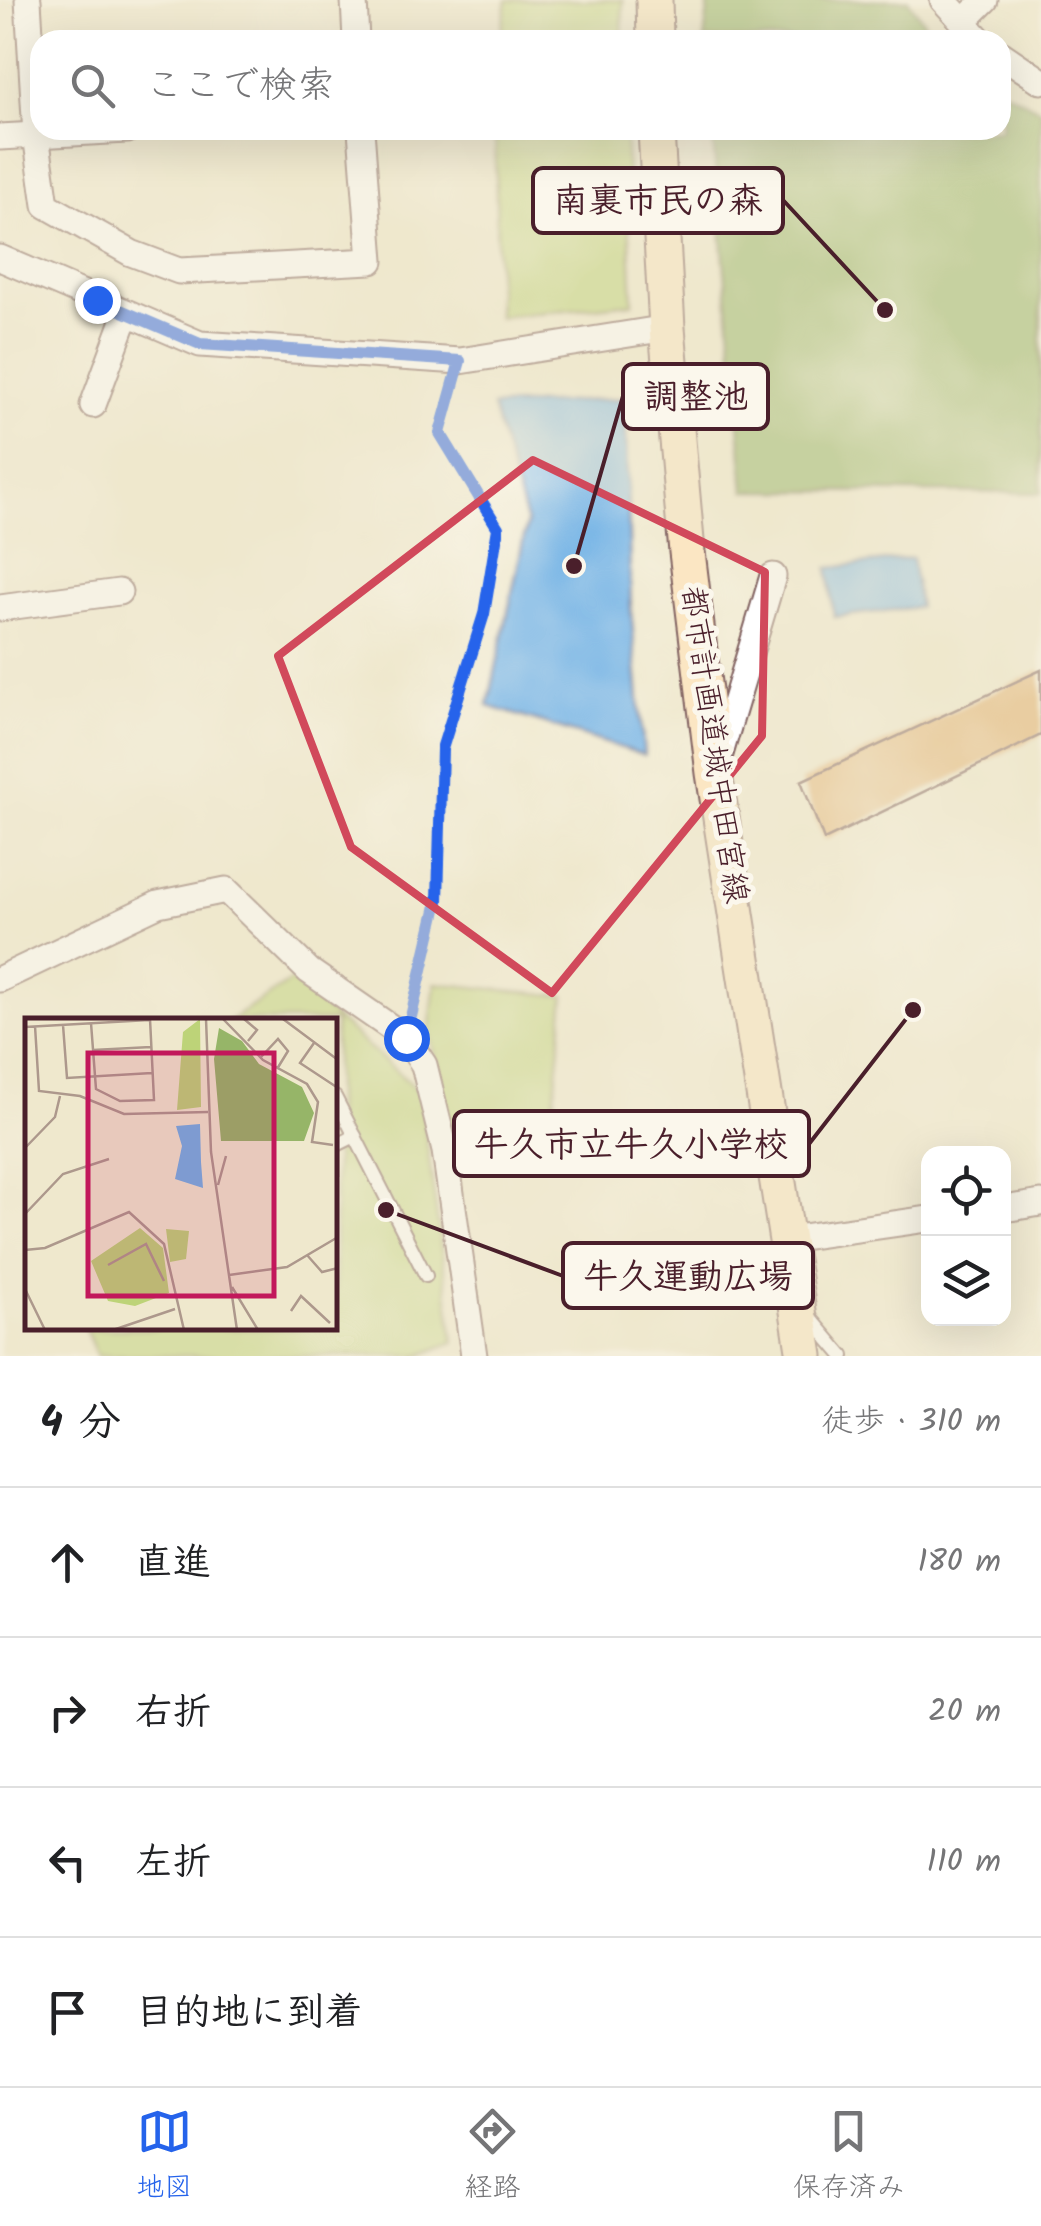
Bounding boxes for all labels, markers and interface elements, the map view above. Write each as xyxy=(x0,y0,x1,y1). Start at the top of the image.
search box xyxy=(30,30,1011,140)
text: ここで検索 xyxy=(145,57,335,117)
icon: search xyxy=(65,58,120,113)
callout: 南裏市民の森 xyxy=(533,168,783,233)
text: 南裏市民の森 xyxy=(553,175,763,231)
route end xyxy=(75,278,121,324)
callout: 調整池 xyxy=(623,364,768,429)
text: 調整池 xyxy=(643,371,749,427)
street label: 都市計画道城中田宮線 xyxy=(665,583,761,907)
route start xyxy=(384,1016,430,1062)
inset map xyxy=(25,1018,338,1331)
callout: 牛久市立牛久小学校 xyxy=(454,1111,809,1176)
text: 牛久市立牛久小学校 xyxy=(473,1119,789,1175)
map controls xyxy=(921,1146,1011,1326)
button: locate xyxy=(921,1146,1011,1236)
button: layers xyxy=(921,1236,1011,1326)
callout: 牛久運動広場 xyxy=(563,1243,813,1308)
text: 牛久運動広場 xyxy=(583,1251,793,1307)
text: 4 分 xyxy=(40,1390,121,1457)
text: 徒歩 · 310 m xyxy=(821,1397,1001,1448)
text: 直進 xyxy=(135,1534,211,1594)
icon: ahead xyxy=(40,1535,95,1590)
text: 180 m xyxy=(917,1537,1001,1588)
text: 右折 xyxy=(135,1684,211,1744)
icon: right xyxy=(40,1685,95,1740)
text: 20 m xyxy=(928,1687,1001,1738)
text: 左折 xyxy=(135,1834,211,1894)
icon: left xyxy=(40,1835,95,1890)
text: 110 m xyxy=(927,1837,1001,1888)
text: 目的地に到着 xyxy=(135,1984,363,2044)
icon: arrive xyxy=(40,1985,95,2040)
tab: 地図 xyxy=(136,2104,192,2211)
tab: 経路 xyxy=(464,2104,521,2211)
tab: 保存済み xyxy=(793,2104,905,2211)

